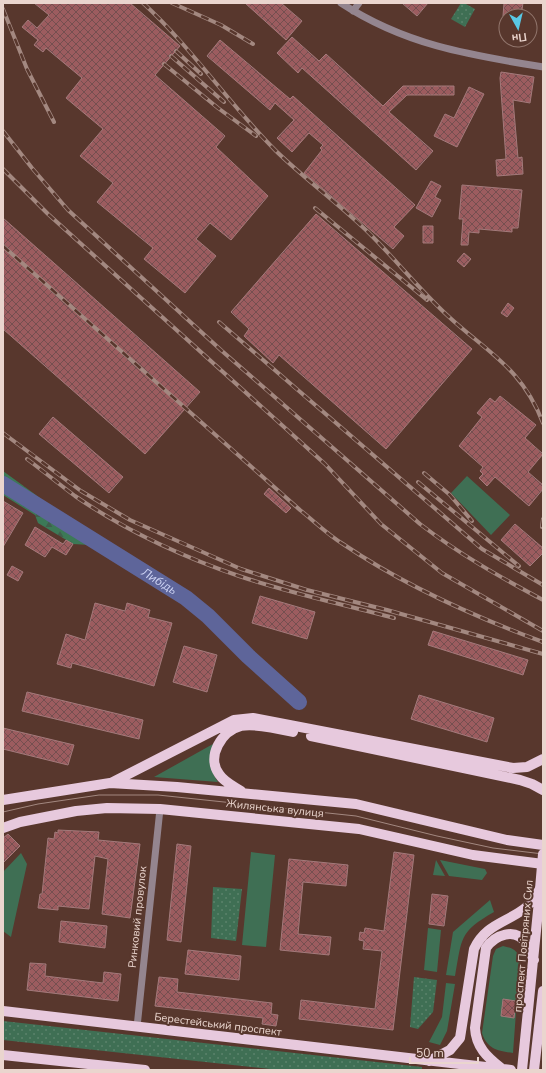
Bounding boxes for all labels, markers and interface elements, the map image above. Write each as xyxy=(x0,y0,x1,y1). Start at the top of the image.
north arrow xyxy=(498,8,538,48)
text: Пн xyxy=(511,29,528,46)
water label: Либідь xyxy=(137,564,180,598)
street label: Жилянська вулиця xyxy=(225,796,325,821)
street label: Ринковий провулок xyxy=(125,865,150,969)
street label: проспект Повітряних Сил xyxy=(510,879,537,1013)
street label: Берестейський проспект xyxy=(153,1009,283,1040)
scale bar xyxy=(410,1039,478,1065)
text: 50 m xyxy=(416,1045,444,1061)

